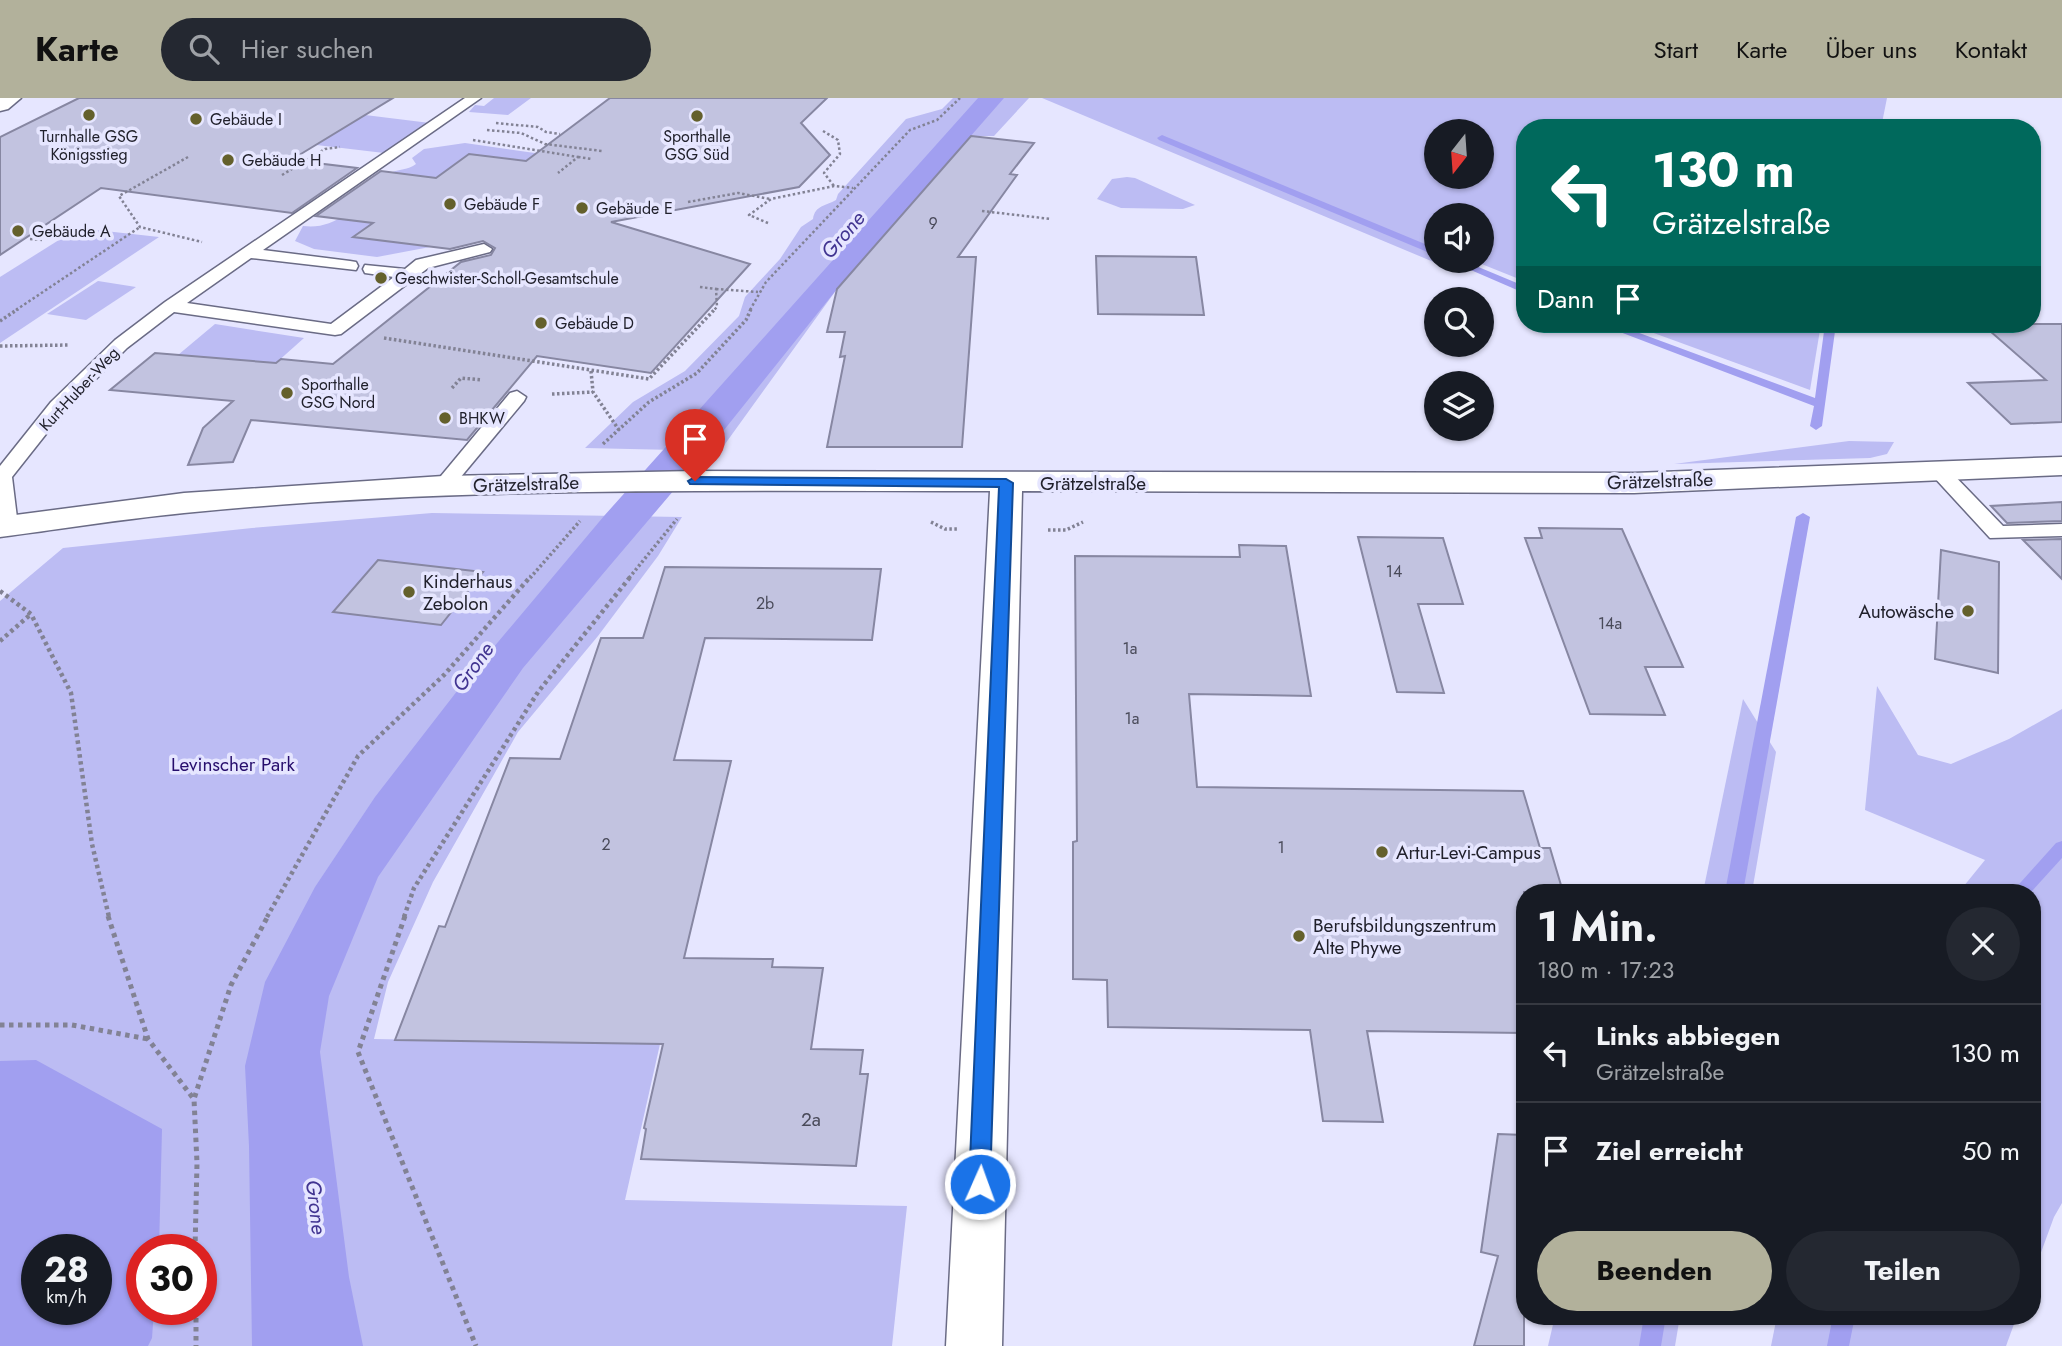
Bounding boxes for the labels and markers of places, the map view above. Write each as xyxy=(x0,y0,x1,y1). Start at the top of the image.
marker: Turnhalle GSG Königsstieg xyxy=(81,107,97,123)
place label: Gebäude I xyxy=(210,108,282,131)
marker: Sporthalle GSG Süd xyxy=(689,108,705,124)
marker: Gebäude I xyxy=(188,111,204,127)
place label: Turnhalle GSG Königsstieg xyxy=(40,125,138,166)
place label: Sporthalle GSG Süd xyxy=(663,125,731,166)
place label: Gebäude H xyxy=(242,149,322,172)
marker: Gebäude H xyxy=(220,152,236,168)
place label: Gebäude F xyxy=(464,193,540,216)
marker: Gebäude F xyxy=(442,196,458,212)
place label: Gebäude E xyxy=(596,197,673,220)
marker: Gebäude E xyxy=(574,200,590,216)
place label: Gebäude A xyxy=(32,220,111,243)
marker: Gebäude A xyxy=(10,223,26,239)
place label: Geschwister-Scholl-Gesamtschule xyxy=(395,267,619,290)
marker: Geschwister-Scholl-Gesamtschule xyxy=(373,270,389,286)
place label: Gebäude D xyxy=(555,312,634,335)
marker: Gebäude D xyxy=(533,315,549,331)
place label: Sporthalle GSG Nord xyxy=(301,373,375,414)
marker: Sporthalle GSG Nord xyxy=(279,385,295,401)
place label: BHKW xyxy=(459,407,505,430)
pin xyxy=(665,409,725,481)
marker: BHKW xyxy=(437,410,453,426)
place label: Kinderhaus Zebolon xyxy=(423,568,513,617)
marker: Kinderhaus Zebolon xyxy=(401,584,417,600)
place label: Autowäsche xyxy=(1859,598,1954,625)
marker: Autowäsche xyxy=(1960,603,1976,619)
place label: Artur-Levi-Campus xyxy=(1396,839,1541,866)
marker: Artur-Levi-Campus xyxy=(1374,844,1390,860)
place label: Berufsbildungszentrum Alte Phywe xyxy=(1313,912,1496,961)
marker: Berufsbildungszentrum Alte Phywe xyxy=(1291,928,1307,944)

